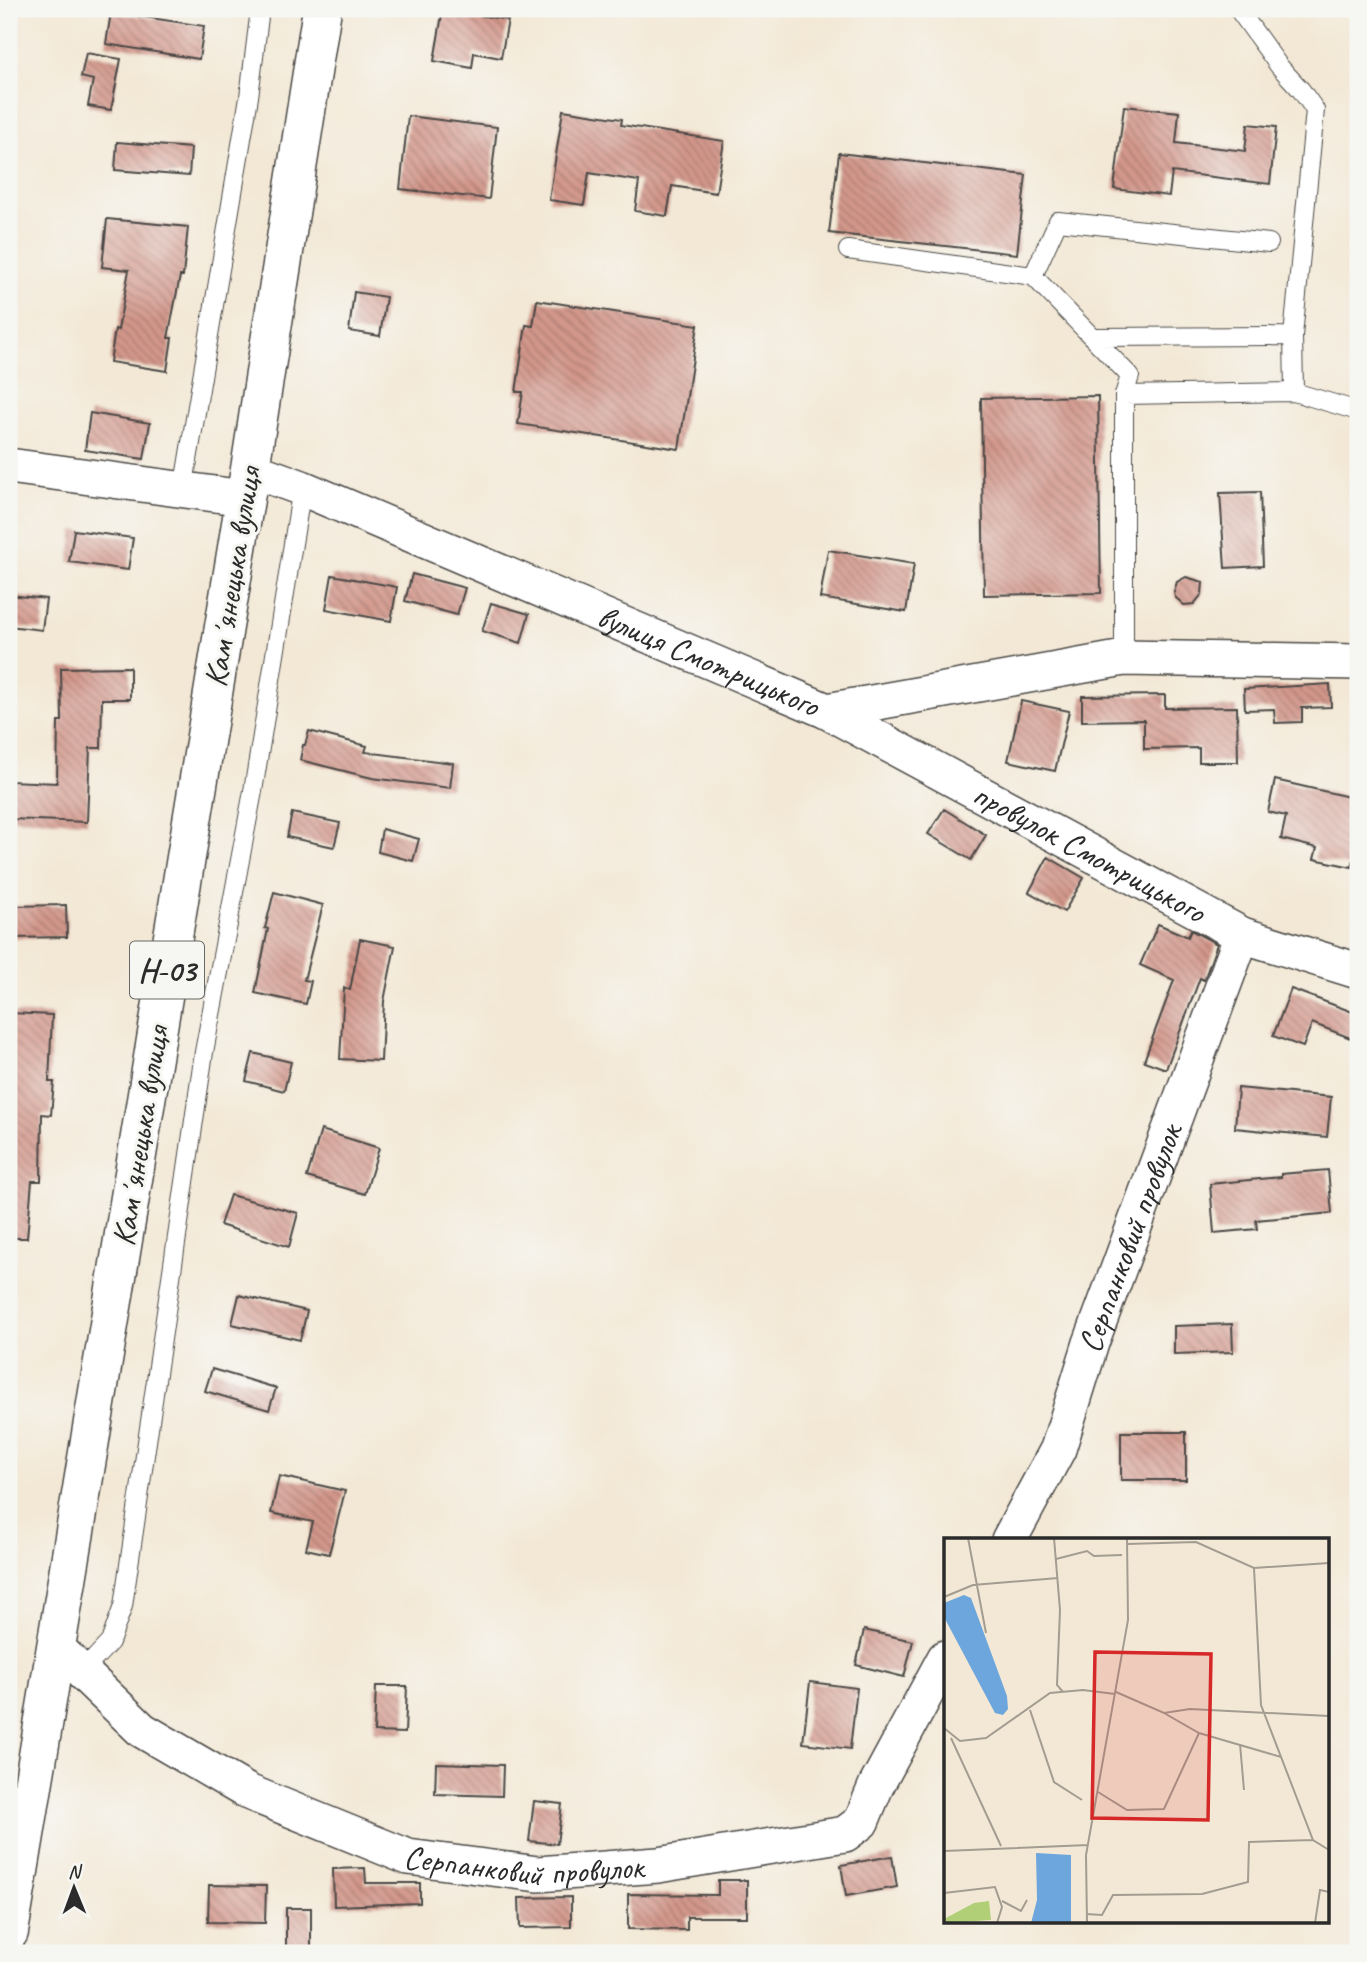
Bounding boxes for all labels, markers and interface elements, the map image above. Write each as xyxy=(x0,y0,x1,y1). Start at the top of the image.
street label: Камʼянецька вулиця xyxy=(194,461,271,690)
street label: вулиця Смотрицького xyxy=(591,595,828,727)
street label: провулок Смотрицького xyxy=(966,773,1215,933)
road number: Н-03 xyxy=(130,942,204,999)
street label: Камʼянецька вулиця xyxy=(102,1020,179,1249)
street label: Серпанковий провулок xyxy=(1068,1115,1192,1357)
inset map xyxy=(944,1538,1328,1924)
street label: Серпанковий провулок xyxy=(401,1836,648,1896)
north arrow xyxy=(38,1854,108,1924)
text: N xyxy=(68,1860,83,1884)

